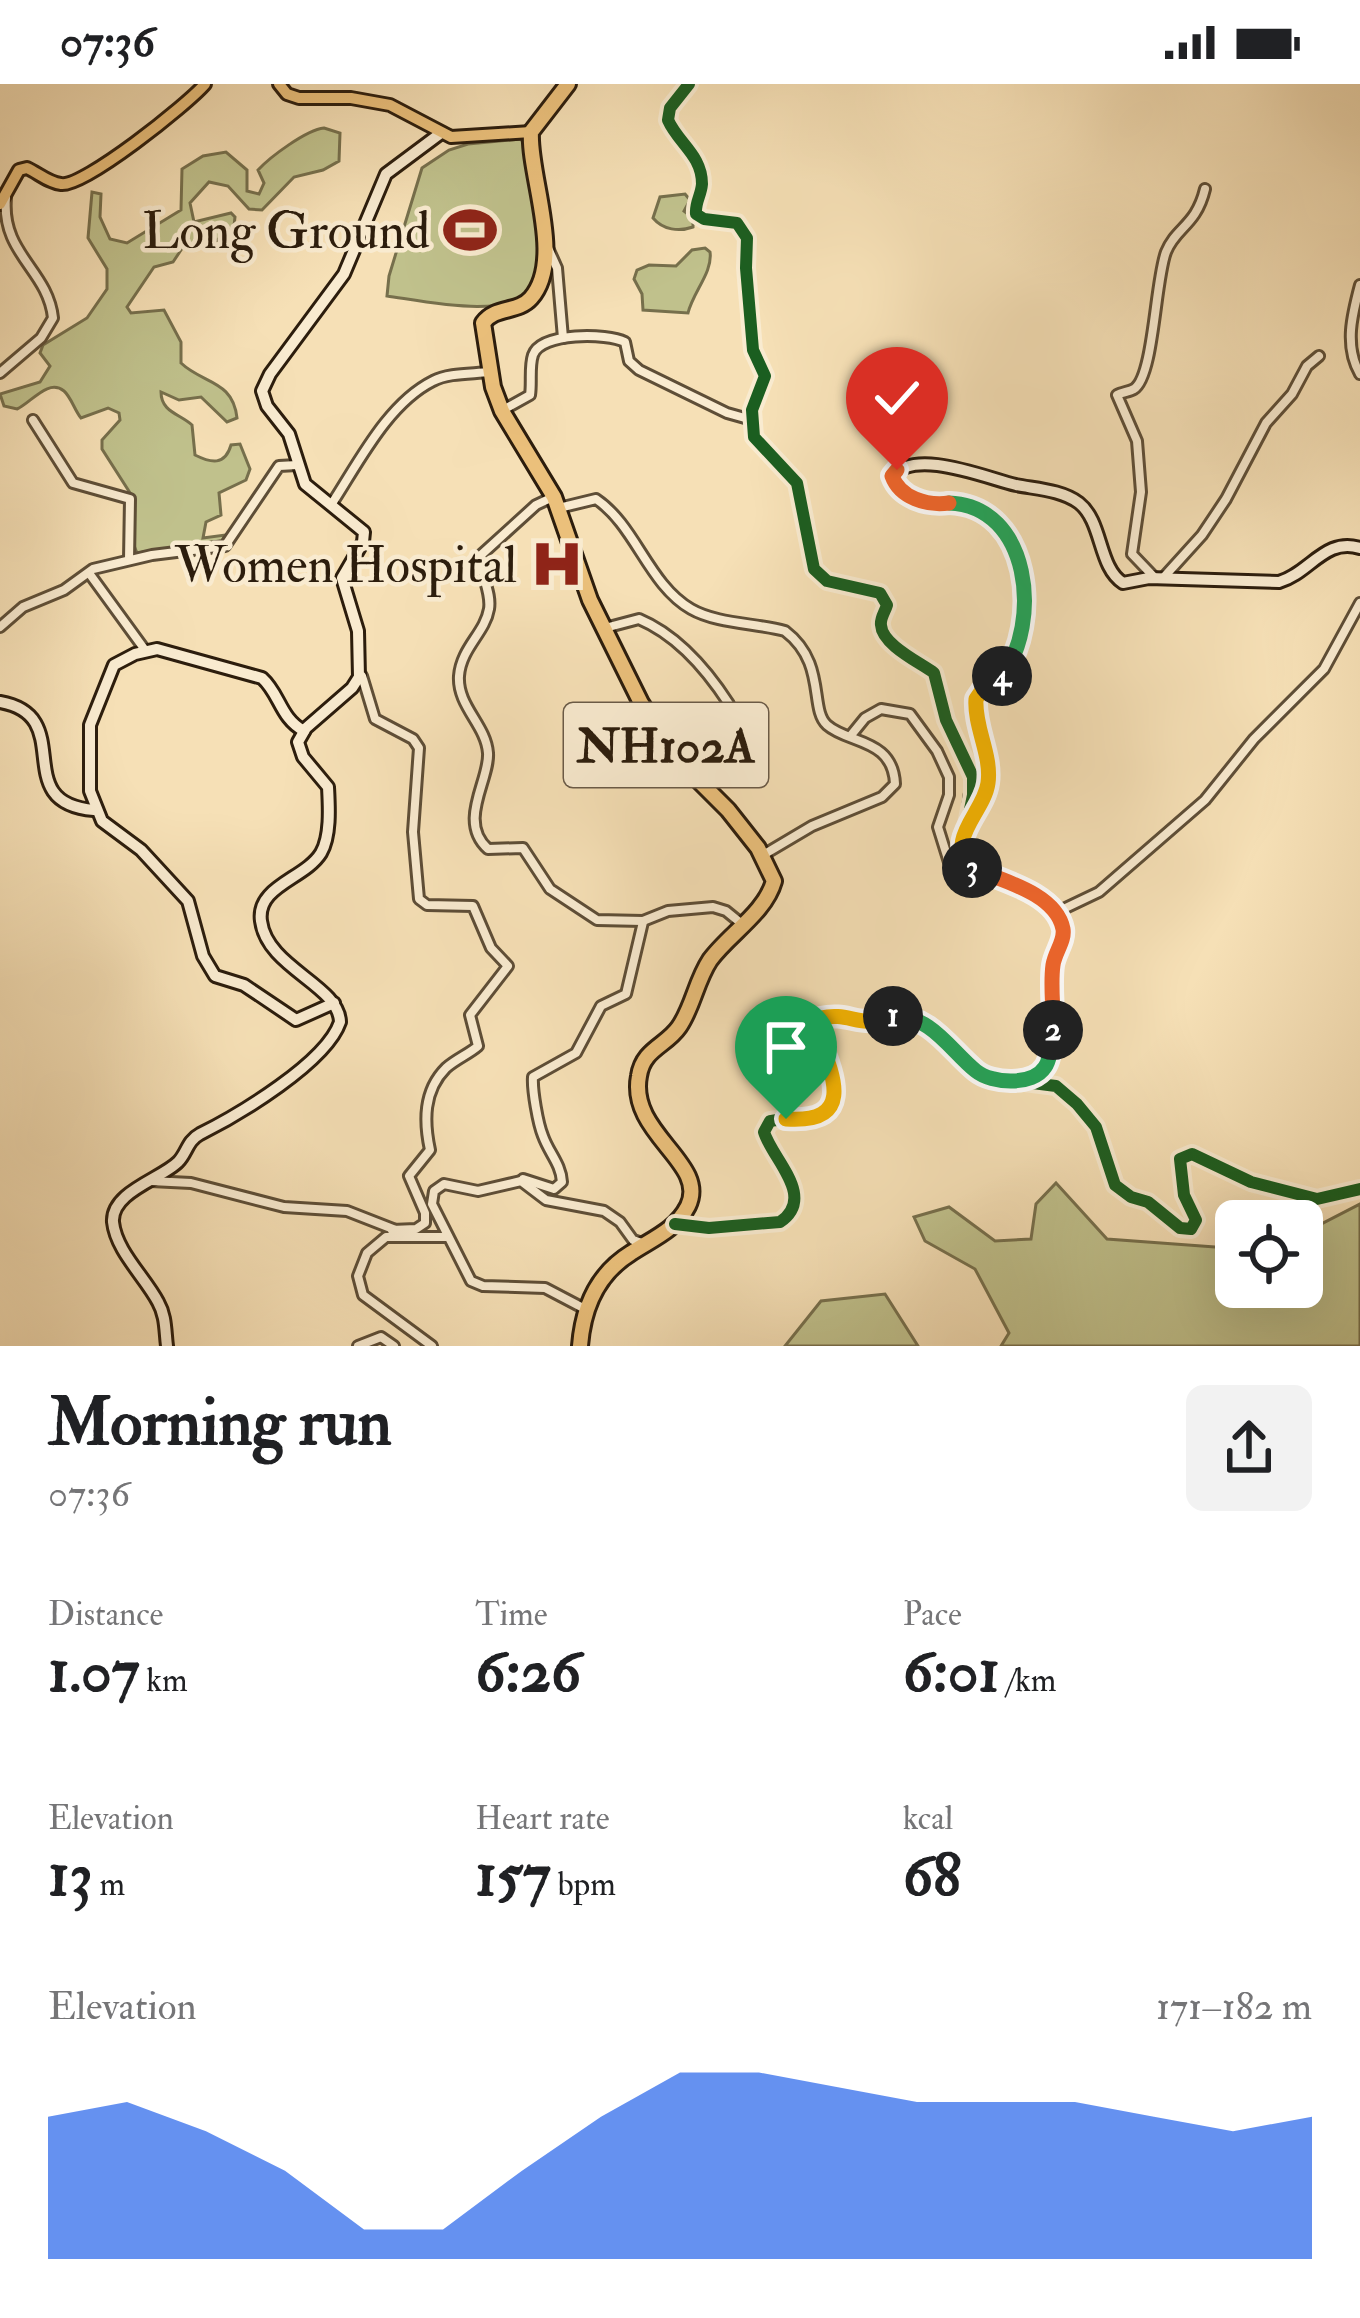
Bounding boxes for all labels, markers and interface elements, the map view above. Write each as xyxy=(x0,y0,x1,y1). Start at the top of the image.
text: 07:36 xyxy=(60,14,155,70)
place label: Long Ground xyxy=(142,200,430,264)
sports icon: Long Ground xyxy=(441,201,499,259)
pin xyxy=(846,347,948,470)
icon: check xyxy=(864,365,930,431)
place label: Women Hospital xyxy=(174,534,517,598)
hospital icon: Women Hospital xyxy=(528,535,586,593)
pin: 4 xyxy=(972,646,1032,706)
text: 4 xyxy=(993,655,1011,696)
road number: NH102A xyxy=(564,703,768,787)
pin: 3 xyxy=(942,838,1002,898)
text: 3 xyxy=(966,847,978,888)
pin: 1 xyxy=(863,986,923,1046)
text: 1 xyxy=(887,995,899,1036)
pin xyxy=(735,996,837,1119)
pin: 2 xyxy=(1023,1000,1083,1060)
text: 2 xyxy=(1045,1009,1061,1050)
icon: arrive xyxy=(753,1014,819,1080)
map controls xyxy=(1215,1200,1323,1308)
button: locate xyxy=(1215,1200,1323,1308)
text: Morning run xyxy=(48,1382,392,1465)
button: share xyxy=(1186,1385,1312,1511)
text: 07:36 xyxy=(48,1469,130,1518)
text: Distance xyxy=(48,1594,163,1635)
text: Time xyxy=(475,1594,547,1635)
text: Pace xyxy=(903,1594,962,1635)
text: 1.07 xyxy=(48,1635,139,1710)
text: 6:26 xyxy=(475,1635,581,1710)
text: 6:01 xyxy=(903,1635,1000,1710)
text: km xyxy=(139,1660,188,1701)
text: /km xyxy=(1000,1660,1056,1701)
text: Elevation xyxy=(48,1798,174,1839)
text: Heart rate xyxy=(475,1798,610,1839)
text: kcal xyxy=(903,1798,953,1839)
text: 13 xyxy=(48,1839,92,1914)
text: 157 xyxy=(475,1839,550,1914)
text: 68 xyxy=(903,1839,961,1914)
text: m xyxy=(92,1864,125,1905)
text: bpm xyxy=(550,1864,616,1905)
text: Elevation xyxy=(48,1982,197,2031)
text: 171–182 m xyxy=(1156,1982,1312,2031)

